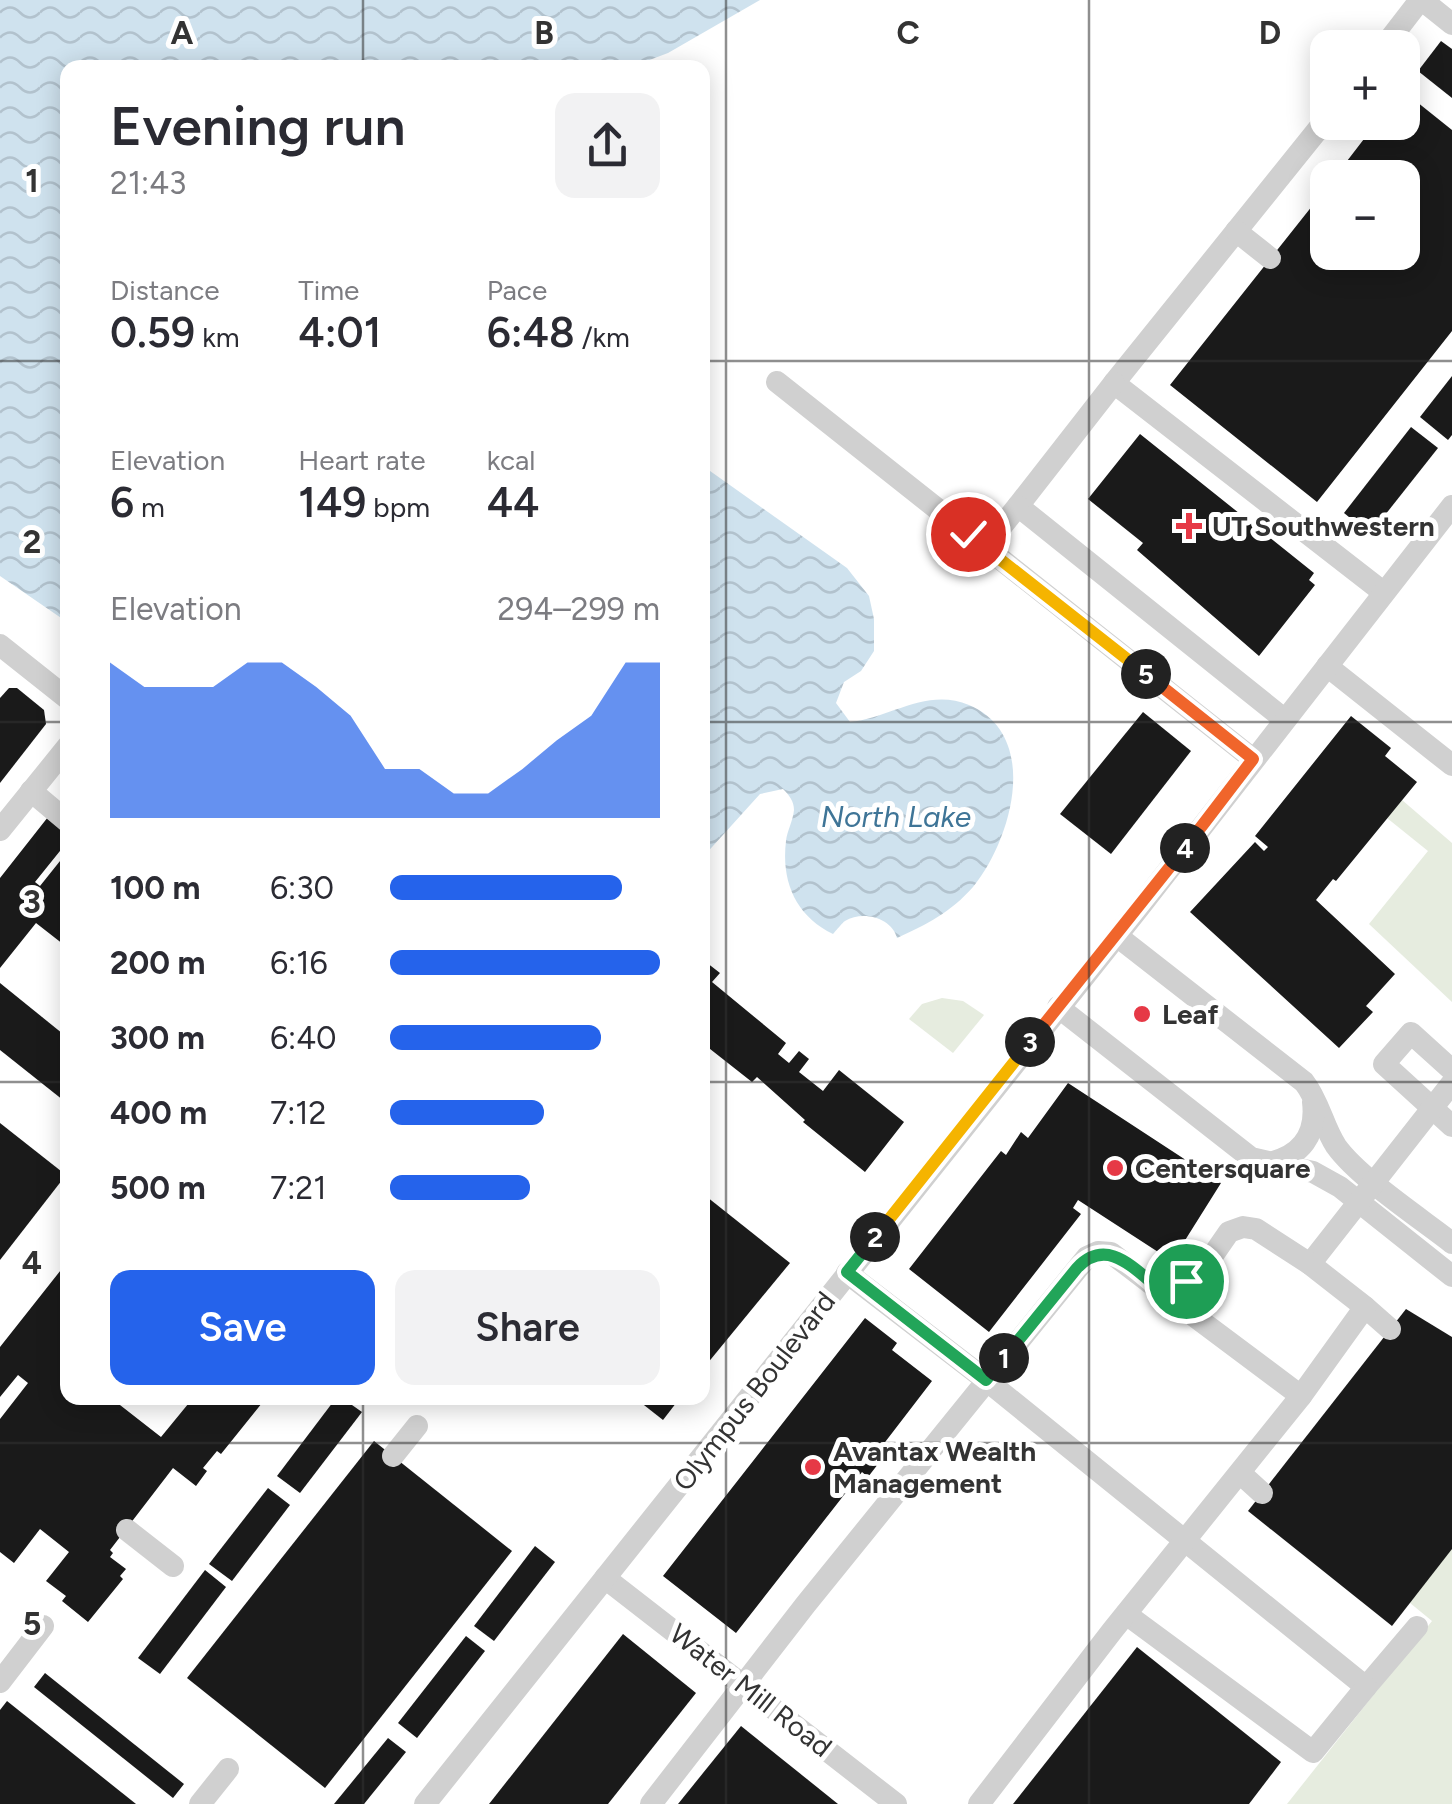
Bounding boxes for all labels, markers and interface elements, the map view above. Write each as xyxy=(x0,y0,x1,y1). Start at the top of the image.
text: A xyxy=(171,14,194,52)
text: B xyxy=(534,14,554,52)
text: C xyxy=(896,14,920,52)
text: D xyxy=(1259,14,1281,52)
map controls xyxy=(1310,30,1420,270)
button: + xyxy=(1310,30,1420,140)
text: Evening run xyxy=(110,93,406,159)
button: share xyxy=(555,93,660,198)
button: − xyxy=(1310,160,1420,270)
text: 1 xyxy=(25,162,39,200)
text: 21:43 xyxy=(110,164,186,202)
text: Distance xyxy=(110,273,220,307)
text: Time xyxy=(298,273,359,307)
text: Pace xyxy=(487,273,547,307)
text: 0.59 xyxy=(110,307,195,358)
text: 4:01 xyxy=(298,307,381,358)
text: 6:48 xyxy=(487,307,575,358)
text: km xyxy=(195,320,240,354)
text: /km xyxy=(575,320,630,354)
text: Elevation xyxy=(110,443,225,477)
text: Heart rate xyxy=(298,443,425,477)
text: kcal xyxy=(487,443,536,477)
text: 6 xyxy=(110,477,134,528)
text: 149 xyxy=(298,477,366,528)
text: 44 xyxy=(487,477,539,528)
text: m xyxy=(134,490,165,524)
text: bpm xyxy=(366,490,430,524)
pin xyxy=(926,492,1011,577)
icon: check xyxy=(941,507,996,562)
place label: UT Southwestern xyxy=(1212,509,1435,543)
marker: UT Southwestern xyxy=(1176,513,1202,539)
text: 2 xyxy=(23,523,41,561)
text: Elevation xyxy=(110,590,242,628)
text: 294–299 m xyxy=(497,590,660,628)
pin: 5 xyxy=(1121,649,1171,699)
text: 5 xyxy=(1138,657,1154,691)
water label: North Lake xyxy=(821,798,971,835)
pin: 4 xyxy=(1160,823,1210,873)
text: 4 xyxy=(1176,831,1194,865)
text: 100 m xyxy=(110,869,201,907)
text: 6:30 xyxy=(270,869,334,907)
text: 3 xyxy=(23,883,41,921)
text: 200 m xyxy=(110,944,206,982)
text: 6:16 xyxy=(270,944,328,982)
place label: Leaf xyxy=(1162,997,1219,1031)
marker: Leaf xyxy=(1131,1003,1153,1025)
pin: 3 xyxy=(1005,1017,1055,1067)
text: 300 m xyxy=(110,1019,205,1057)
text: 6:40 xyxy=(270,1019,337,1057)
text: 3 xyxy=(1022,1025,1038,1059)
text: 400 m xyxy=(110,1094,207,1132)
text: 7:12 xyxy=(270,1094,326,1132)
place label: Centersquare xyxy=(1135,1151,1310,1185)
marker: Centersquare xyxy=(1104,1157,1126,1179)
text: 500 m xyxy=(110,1169,206,1207)
text: 7:21 xyxy=(270,1169,326,1207)
pin: 2 xyxy=(850,1212,900,1262)
text: 2 xyxy=(867,1220,883,1254)
pin xyxy=(1144,1239,1229,1324)
text: 4 xyxy=(22,1244,42,1282)
icon: arrive xyxy=(1159,1254,1214,1309)
button: Save xyxy=(110,1270,375,1385)
button: Share xyxy=(395,1270,660,1385)
street label: Olympus Boulevard xyxy=(666,1285,842,1497)
pin: 1 xyxy=(979,1333,1029,1383)
text: 1 xyxy=(998,1341,1010,1375)
place label: Avantax Wealth Management xyxy=(833,1434,1036,1500)
marker: Avantax Wealth Management xyxy=(802,1456,824,1478)
text: 5 xyxy=(23,1605,41,1643)
street label: Water Mill Road xyxy=(663,1616,839,1764)

